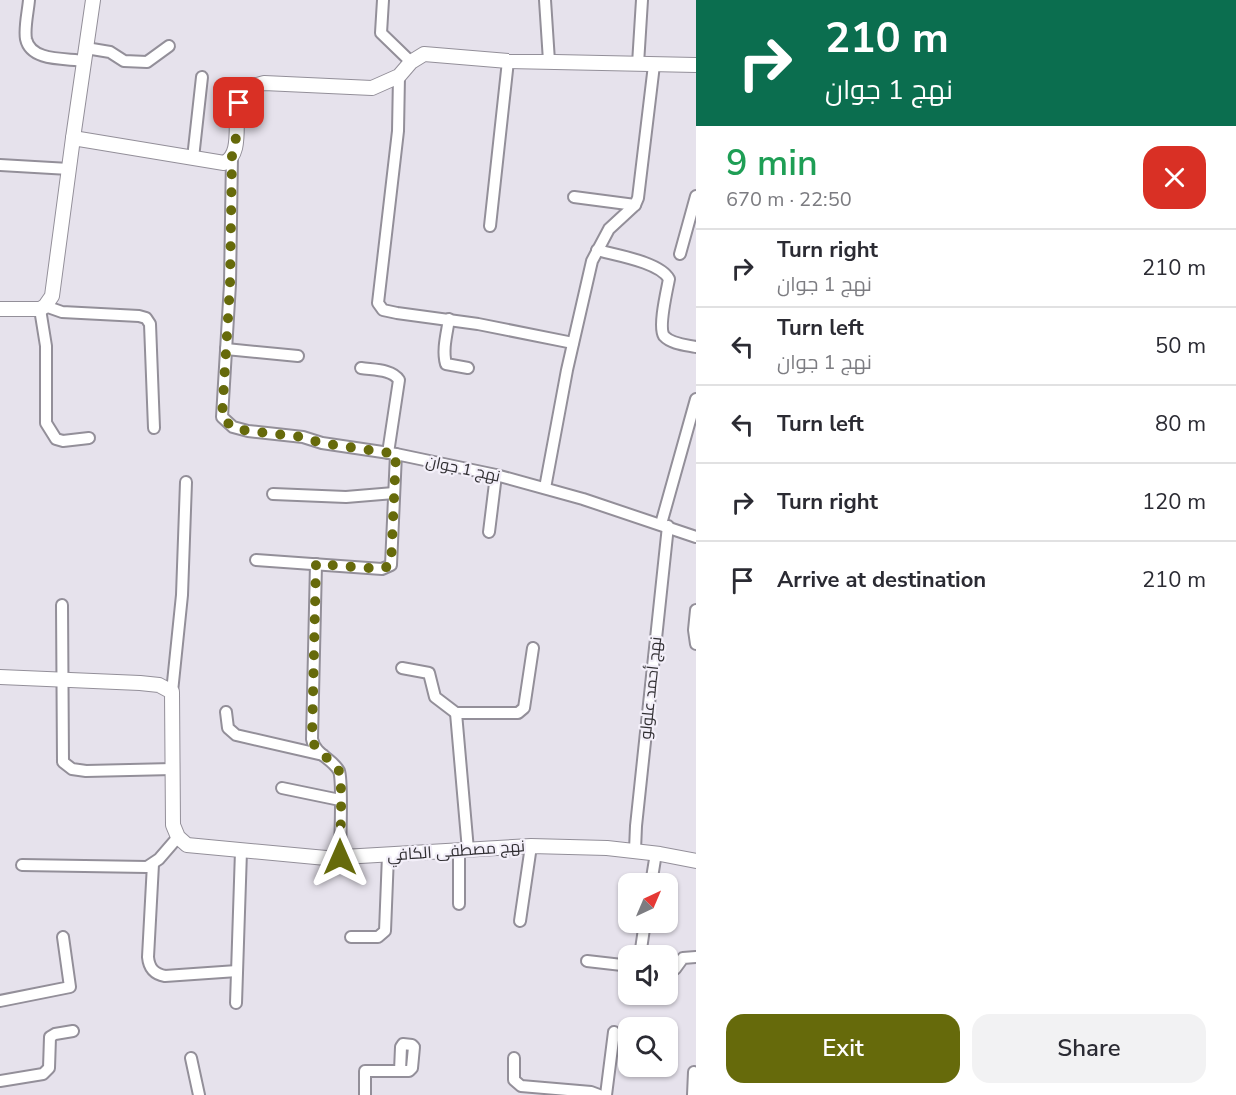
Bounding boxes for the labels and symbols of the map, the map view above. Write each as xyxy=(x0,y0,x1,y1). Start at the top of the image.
pin xyxy=(213,77,264,128)
street label: نهج 1 جوان xyxy=(424,450,502,488)
street label: نهج أحمد علولو xyxy=(635,636,667,740)
position arrow xyxy=(308,825,372,889)
street label: نهج مصطفى الكافي xyxy=(386,835,526,869)
north arrow xyxy=(618,873,678,933)

